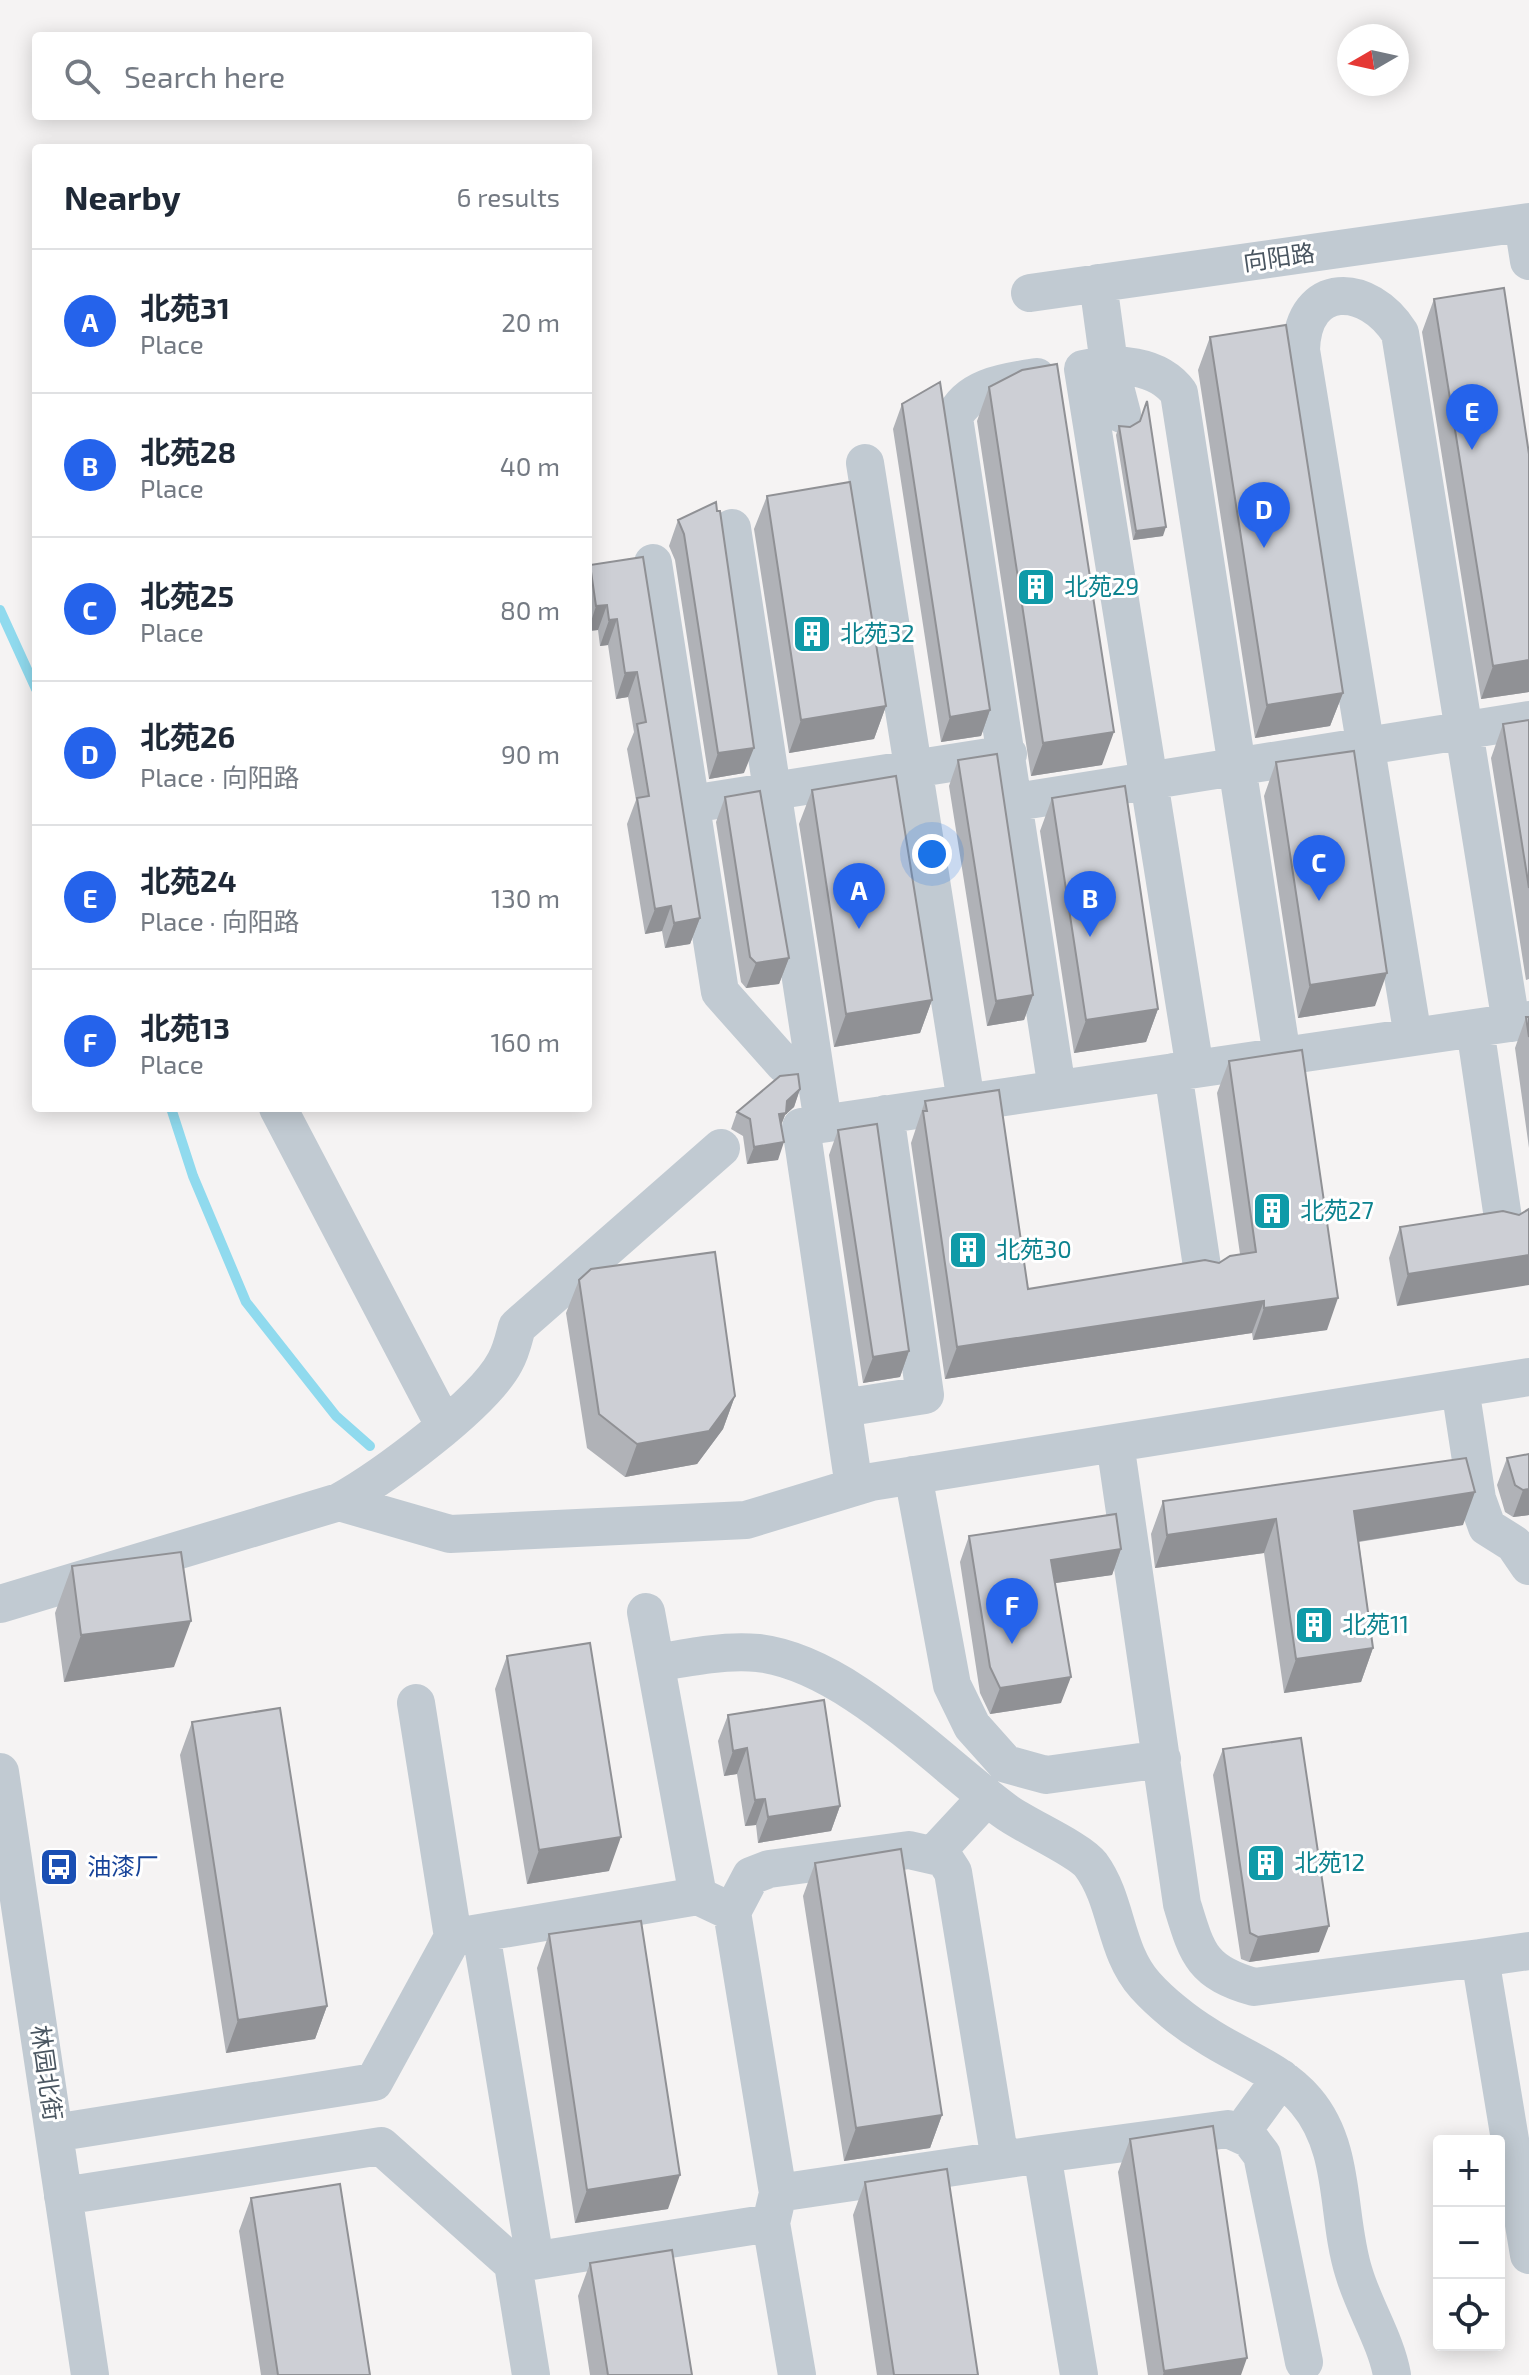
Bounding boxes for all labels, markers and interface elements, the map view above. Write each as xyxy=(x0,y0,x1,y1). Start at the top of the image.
north arrow xyxy=(1337,24,1409,96)
search box xyxy=(32,32,592,120)
icon: search xyxy=(60,54,104,98)
text: Search here xyxy=(124,58,285,94)
text: Nearby xyxy=(64,176,181,217)
text: 6 results xyxy=(457,181,560,212)
street label: 向阳路 xyxy=(1241,237,1316,276)
text: 北苑31 xyxy=(140,289,230,325)
text: A xyxy=(82,306,98,337)
text: 20 m xyxy=(501,306,560,337)
text: Place xyxy=(140,328,204,359)
pin: E xyxy=(1446,384,1498,450)
text: 北苑28 xyxy=(140,433,236,469)
text: B xyxy=(82,450,98,481)
text: 40 m xyxy=(500,450,560,481)
text: Place xyxy=(140,472,204,503)
pin: D xyxy=(1238,482,1290,548)
building icon: 北苑29 xyxy=(1015,566,1057,608)
place label: 北苑29 xyxy=(1064,571,1139,600)
text: 北苑25 xyxy=(140,577,234,613)
text: C xyxy=(82,594,98,625)
text: 80 m xyxy=(500,594,560,625)
building icon: 北苑32 xyxy=(791,613,833,655)
text: Place xyxy=(140,616,204,647)
place label: 北苑32 xyxy=(840,618,915,647)
text: 北苑26 xyxy=(140,718,235,754)
text: D xyxy=(81,738,99,769)
text: 90 m xyxy=(501,738,560,769)
text: Place · 向阳路 xyxy=(140,761,300,792)
your location xyxy=(912,834,952,874)
pin: C xyxy=(1293,835,1345,901)
text: 北苑24 xyxy=(140,862,237,898)
pin: A xyxy=(833,863,885,929)
pin: B xyxy=(1064,871,1116,937)
text: E xyxy=(82,882,98,913)
text: 130 m xyxy=(491,882,560,913)
text: Place · 向阳路 xyxy=(140,905,300,936)
text: 北苑13 xyxy=(140,1009,230,1045)
text: F xyxy=(83,1026,97,1057)
text: 160 m xyxy=(491,1026,560,1057)
text: Place xyxy=(140,1048,204,1079)
building icon: 北苑27 xyxy=(1251,1190,1293,1232)
place label: 北苑27 xyxy=(1300,1195,1374,1224)
building icon: 北苑30 xyxy=(947,1229,989,1271)
place label: 北苑30 xyxy=(996,1234,1072,1263)
pin: F xyxy=(986,1578,1038,1644)
building icon: 北苑11 xyxy=(1293,1604,1335,1646)
place label: 北苑11 xyxy=(1342,1609,1409,1638)
building icon: 北苑12 xyxy=(1245,1842,1287,1884)
bus stop icon: 油漆厂 xyxy=(38,1846,80,1888)
place label: 北苑12 xyxy=(1294,1847,1365,1876)
place label: 油漆厂 xyxy=(87,1851,159,1880)
street label: 林园北街 xyxy=(26,2023,69,2122)
map controls xyxy=(1433,2135,1505,2351)
button: + xyxy=(1433,2135,1505,2207)
button: − xyxy=(1433,2207,1505,2279)
button: locate xyxy=(1433,2279,1505,2351)

